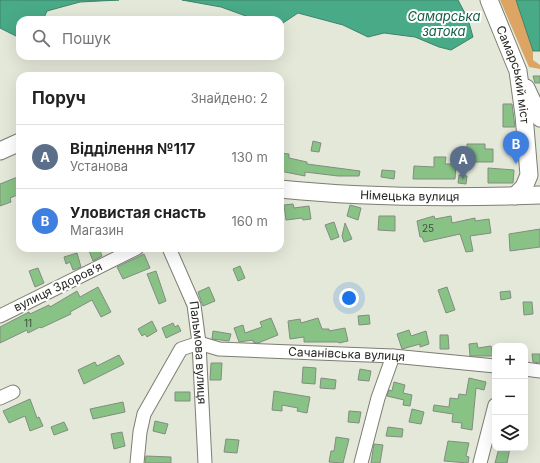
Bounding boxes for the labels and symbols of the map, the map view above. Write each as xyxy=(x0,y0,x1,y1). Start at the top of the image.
water label: Самарська затока xyxy=(407,8,481,39)
street label: Самарський міст xyxy=(493,23,533,124)
pin: B xyxy=(503,131,529,164)
pin: A xyxy=(450,146,476,179)
street label: Німецька вулиця xyxy=(360,187,459,204)
house number: 25 xyxy=(422,222,434,234)
street label: вулиця Здоровʼя xyxy=(11,259,105,315)
your location xyxy=(339,288,359,308)
street label: Пальмова вулиця xyxy=(187,300,210,404)
house number: 11 xyxy=(24,317,32,329)
street label: Сачанівська вулиця xyxy=(288,344,406,364)

